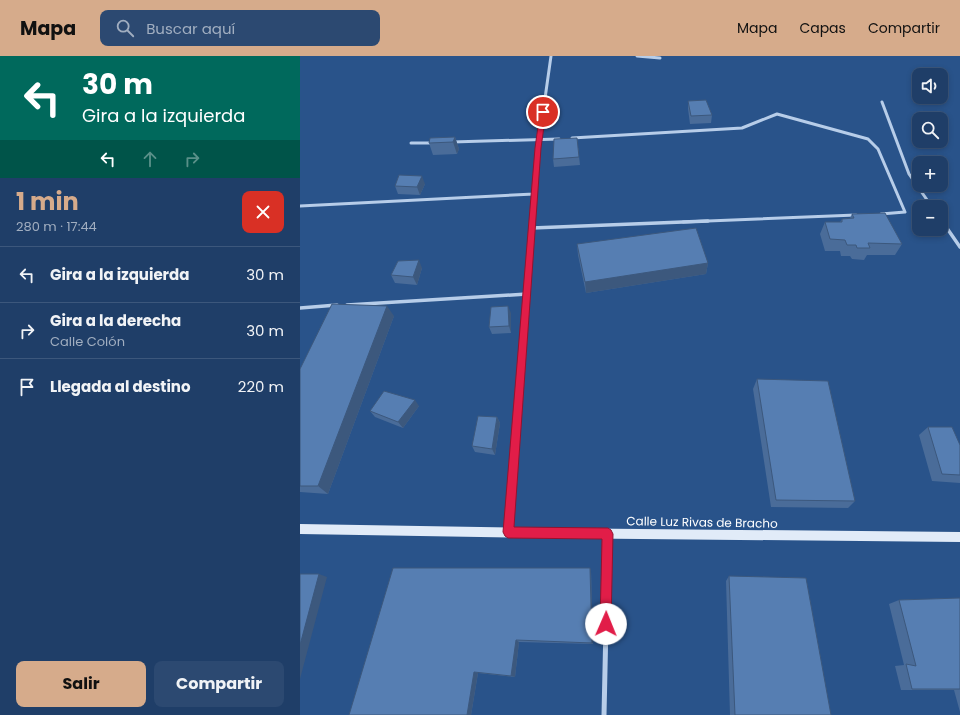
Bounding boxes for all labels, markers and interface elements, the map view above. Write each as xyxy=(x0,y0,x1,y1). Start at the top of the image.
search box xyxy=(100,10,380,46)
text: Mapa xyxy=(20,15,76,42)
icon: search xyxy=(114,17,136,39)
text: Buscar aquí xyxy=(146,18,235,39)
text: Mapa xyxy=(737,18,777,38)
text: Capas xyxy=(799,18,846,38)
text: Compartir xyxy=(868,18,940,38)
text: 30 m xyxy=(82,65,153,104)
map controls xyxy=(912,68,948,236)
button: sound xyxy=(912,68,948,104)
icon: left xyxy=(16,72,68,124)
pin xyxy=(526,95,560,129)
icon: arrive xyxy=(532,101,554,123)
text: Gira a la izquierda xyxy=(82,103,245,128)
button: search xyxy=(912,112,948,148)
icon: left xyxy=(97,148,119,170)
icon: ahead xyxy=(139,148,161,170)
icon: right xyxy=(181,148,203,170)
button: + xyxy=(912,156,948,192)
text: 1 min xyxy=(16,185,79,218)
button: close xyxy=(242,191,284,233)
button: − xyxy=(912,200,948,236)
text: 280 m · 17:44 xyxy=(16,217,97,236)
icon: left xyxy=(16,264,38,286)
text: Gira a la izquierda xyxy=(50,264,189,285)
text: 30 m xyxy=(246,264,284,285)
text: Gira a la derecha xyxy=(50,310,181,331)
icon: right xyxy=(16,320,38,342)
text: 30 m xyxy=(246,320,284,341)
text: Calle Colón xyxy=(50,332,125,351)
icon: arrive xyxy=(16,376,38,398)
text: Llegada al destino xyxy=(50,376,191,397)
text: 220 m xyxy=(238,376,284,397)
street label: Calle Luz Rivas de Bracho xyxy=(626,512,778,532)
position arrow xyxy=(585,603,627,645)
button: Salir xyxy=(16,661,146,707)
button: Compartir xyxy=(154,661,284,707)

